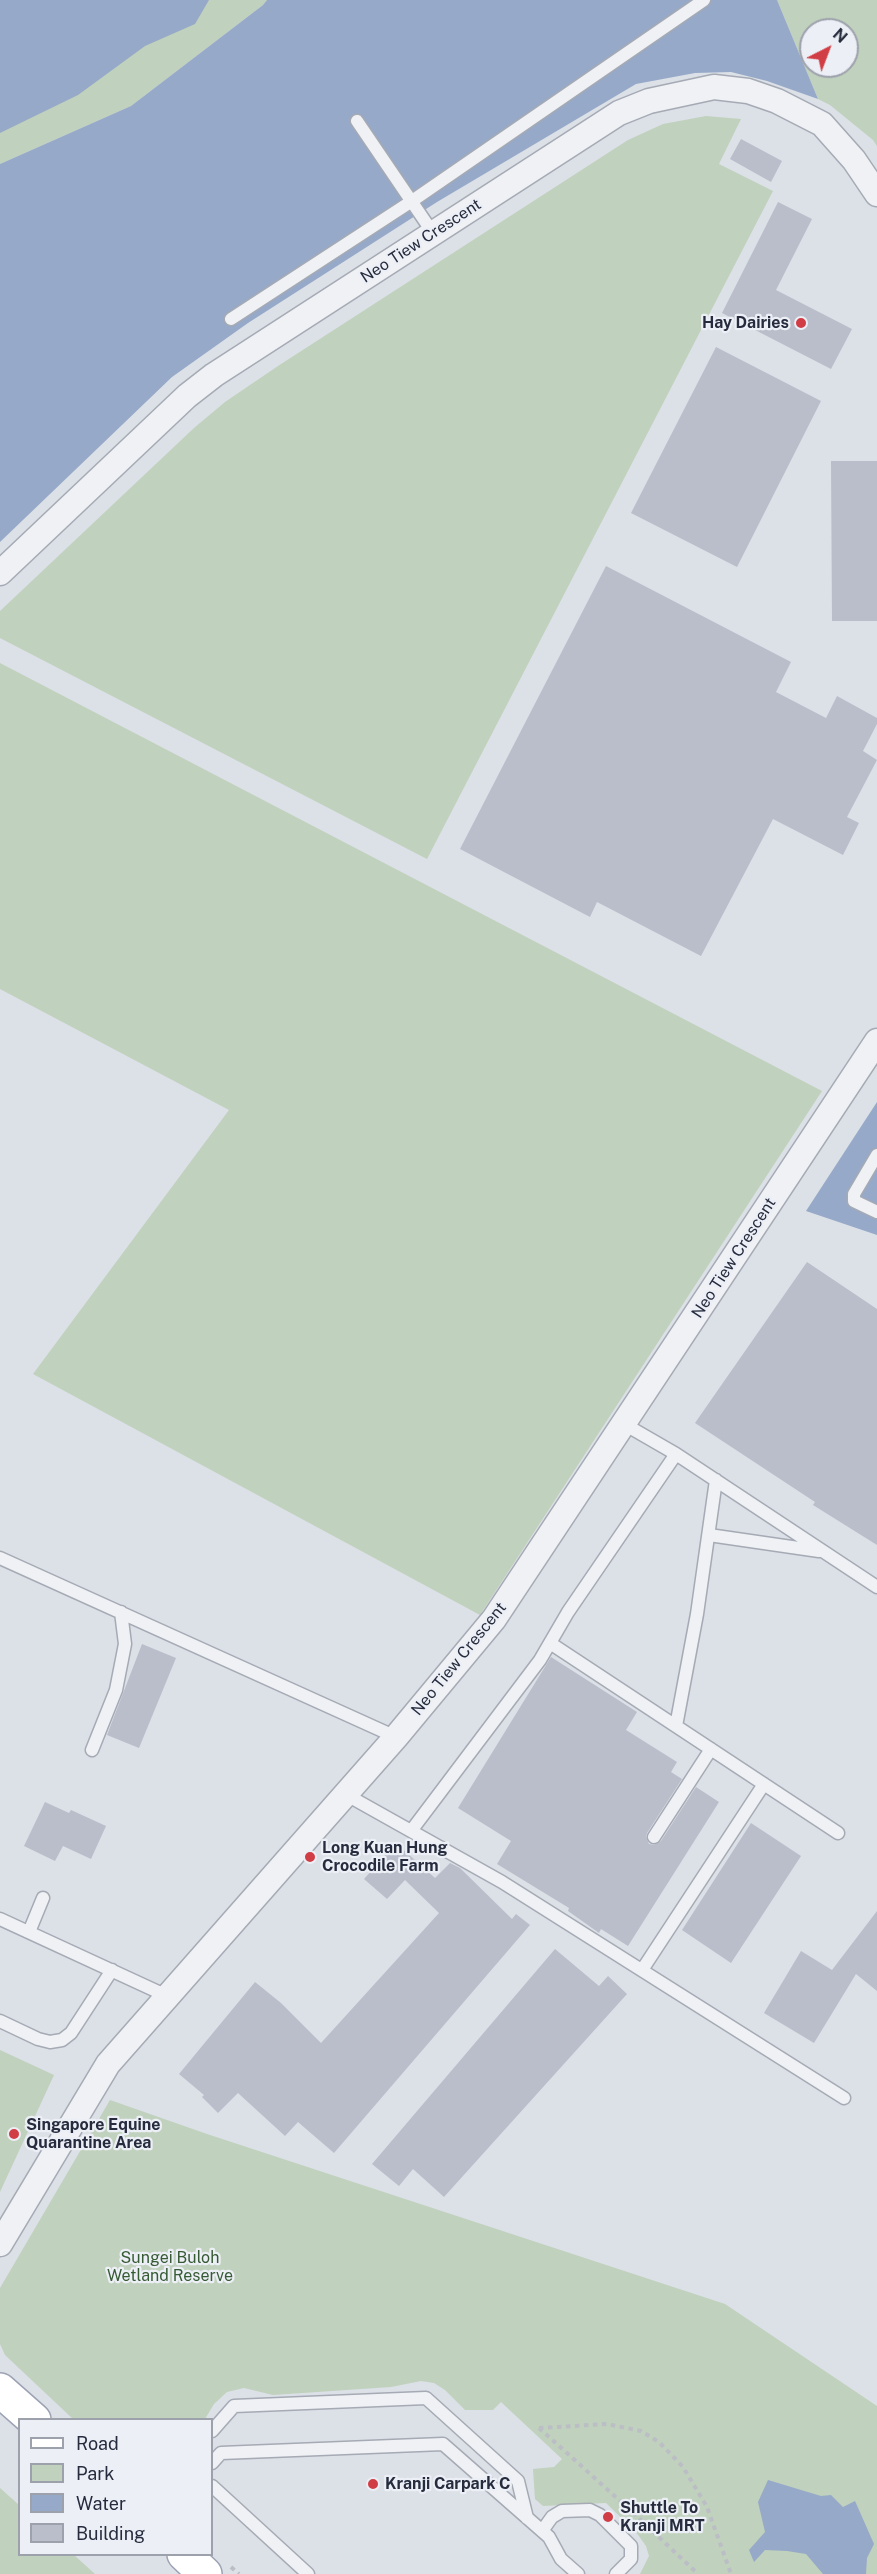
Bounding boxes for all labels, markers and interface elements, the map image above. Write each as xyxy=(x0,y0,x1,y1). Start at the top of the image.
north arrow xyxy=(799,18,859,78)
text: N xyxy=(829,24,851,47)
street label: Neo Tiew Crescent xyxy=(357,195,485,287)
place label: Hay Dairies xyxy=(702,313,789,333)
marker: Hay Dairies xyxy=(794,316,808,330)
street label: Neo Tiew Crescent xyxy=(688,1194,780,1322)
street label: Neo Tiew Crescent xyxy=(408,1599,510,1719)
place label: Long Kuan Hung Crocodile Farm xyxy=(322,1838,447,1876)
marker: Long Kuan Hung Crocodile Farm xyxy=(303,1850,317,1864)
place label: Singapore Equine Quarantine Area xyxy=(26,2115,161,2153)
marker: Singapore Equine Quarantine Area xyxy=(7,2127,21,2141)
park label: Sungei Buloh Wetland Reserve xyxy=(107,2248,233,2286)
legend xyxy=(18,2418,213,2556)
text: Road xyxy=(76,2433,119,2454)
text: Park xyxy=(76,2463,114,2484)
place label: Kranji Carpark C xyxy=(385,2474,511,2494)
marker: Kranji Carpark C xyxy=(366,2477,380,2491)
text: Water xyxy=(76,2493,126,2514)
place label: Shuttle To Kranji MRT xyxy=(620,2498,704,2536)
marker: Shuttle To Kranji MRT xyxy=(601,2510,615,2524)
text: Building xyxy=(76,2523,145,2544)

